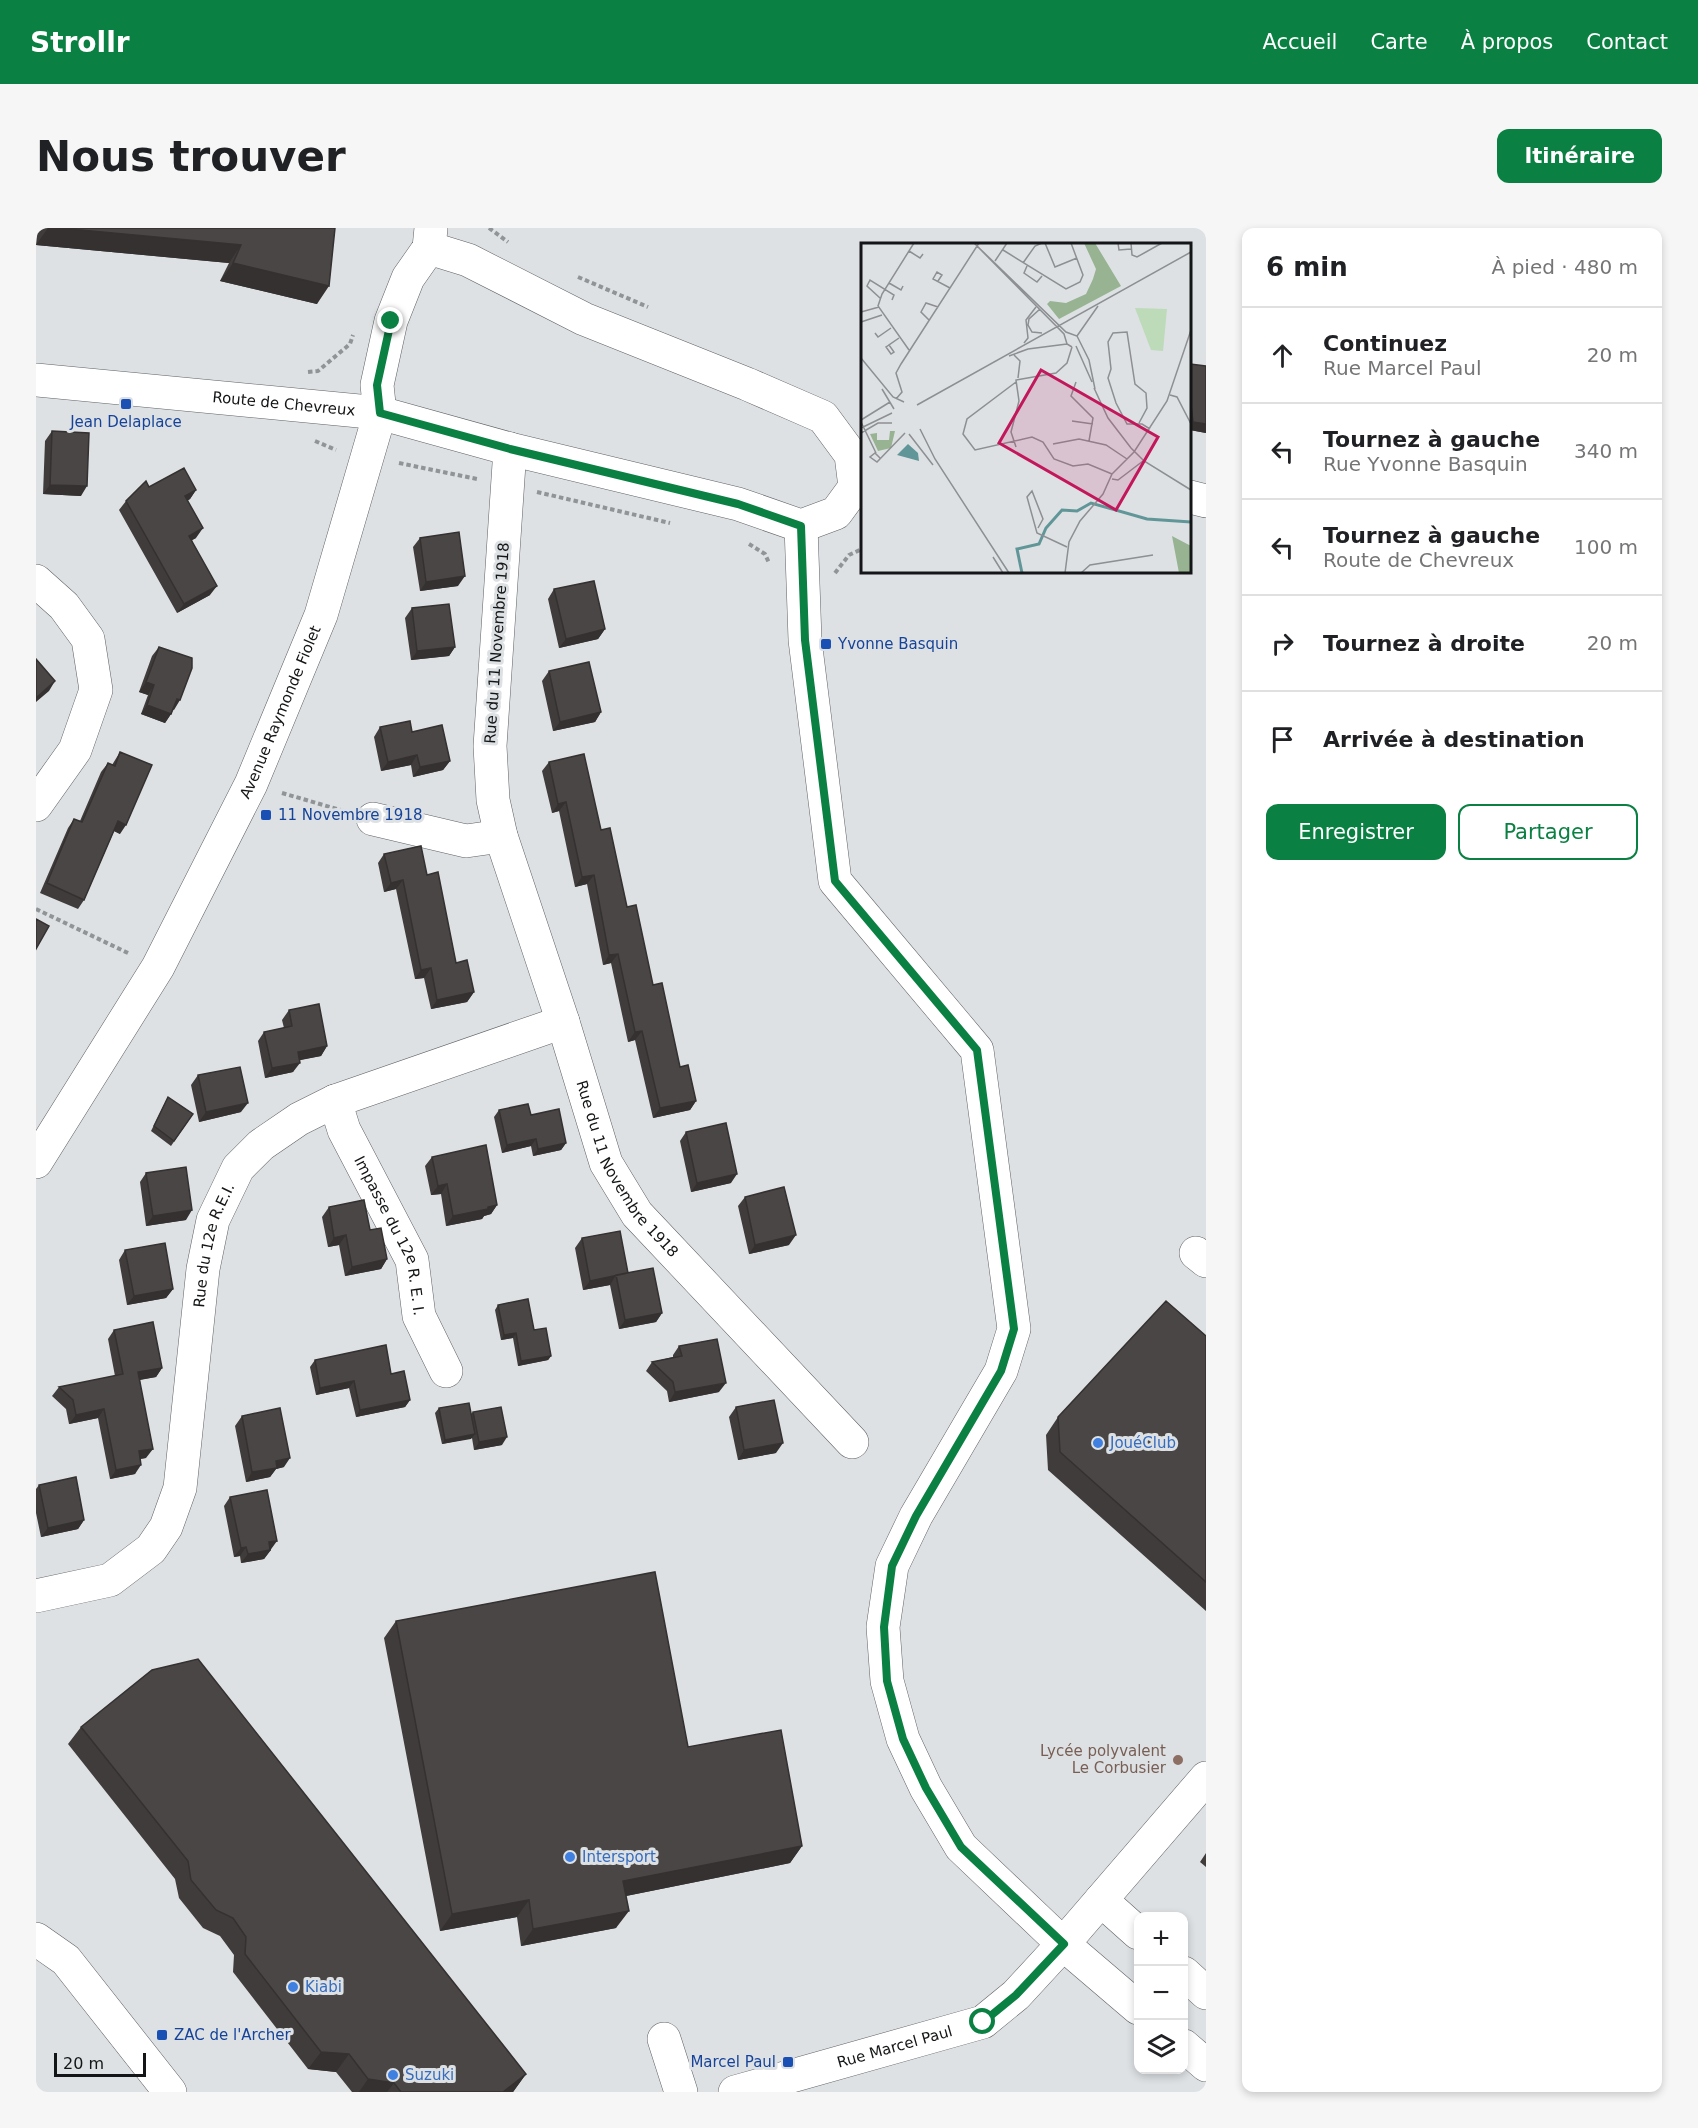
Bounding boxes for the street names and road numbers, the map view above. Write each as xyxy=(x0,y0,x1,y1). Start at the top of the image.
street label: Route de Chevreux xyxy=(212,388,356,420)
street label: Rue du 11 Novembre 1918 xyxy=(481,542,513,744)
street label: Avenue Raymonde Fiolet xyxy=(236,623,325,802)
street label: Rue du 11 Novembre 1918 xyxy=(572,1078,682,1261)
street label: Impasse du 12e R. E. I. xyxy=(350,1153,428,1317)
street label: Rue du 12e R.E.I. xyxy=(190,1180,238,1308)
street label: Rue Marcel Paul xyxy=(835,2022,954,2072)

